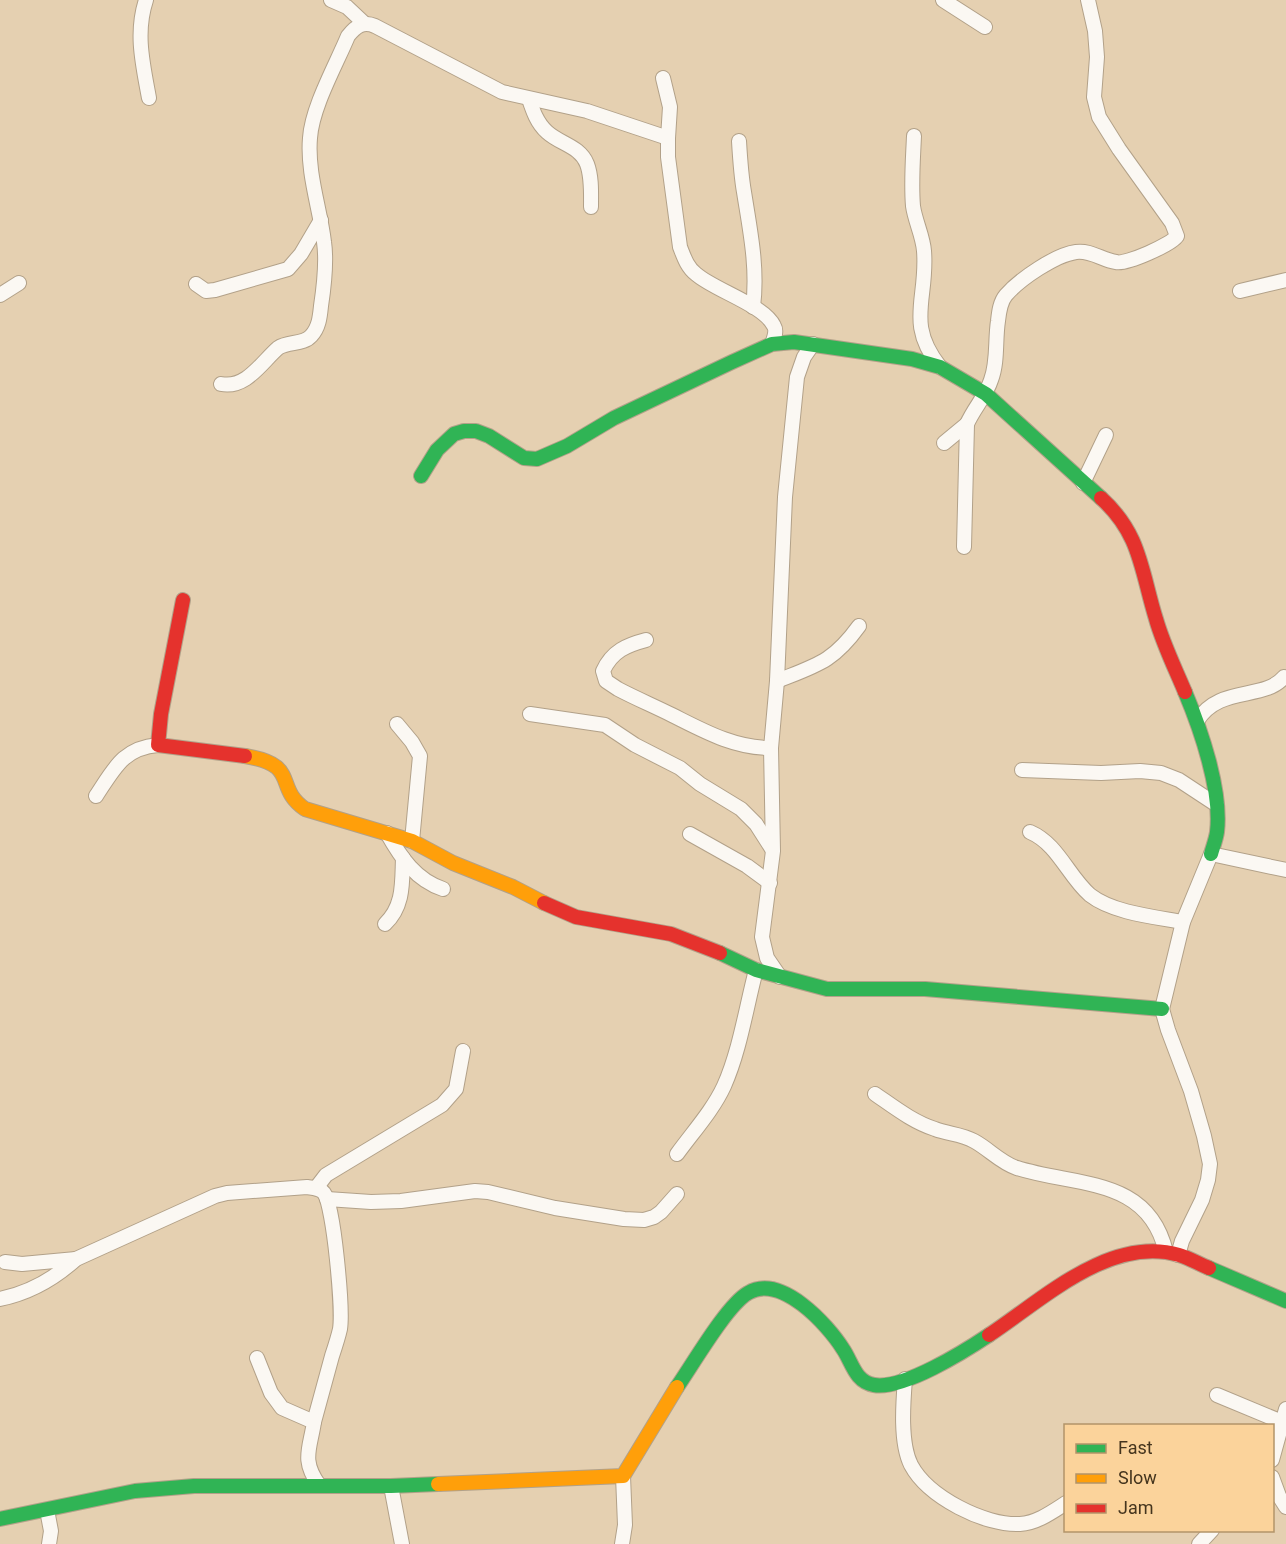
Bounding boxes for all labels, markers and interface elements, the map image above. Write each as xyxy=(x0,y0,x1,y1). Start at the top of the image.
legend xyxy=(1064,1424,1274,1532)
text: Fast xyxy=(1118,1437,1153,1458)
text: Slow xyxy=(1118,1467,1157,1488)
text: Jam xyxy=(1118,1497,1154,1518)

